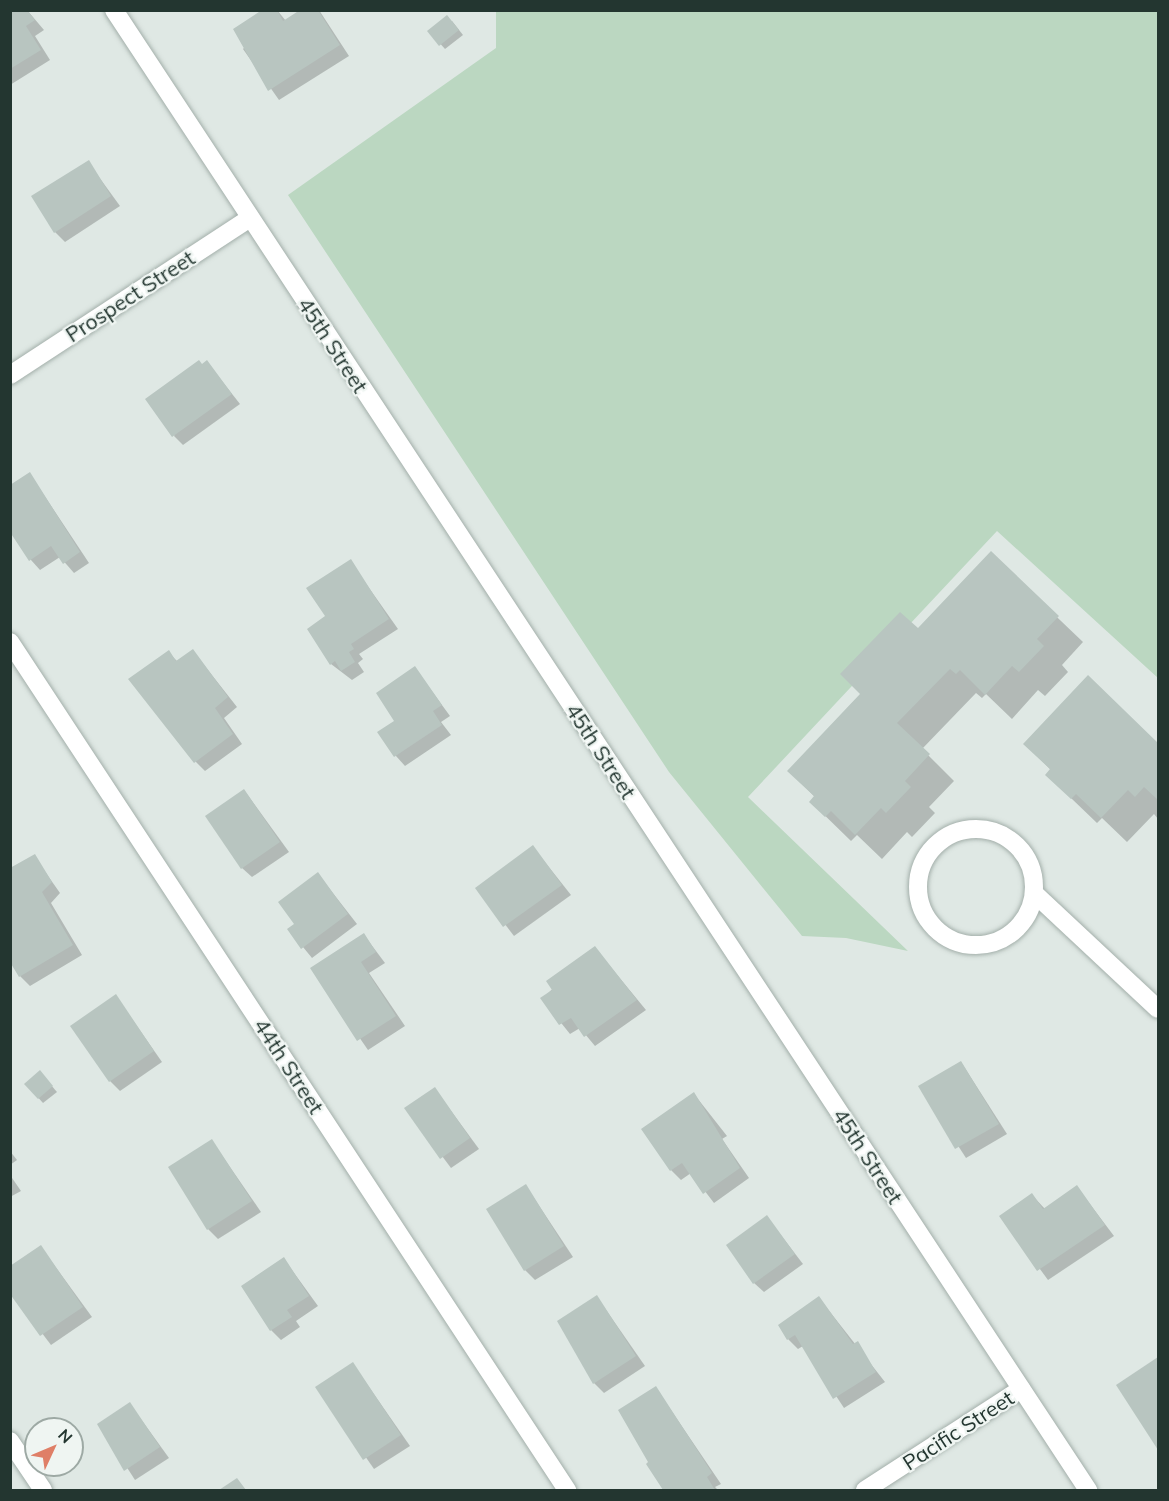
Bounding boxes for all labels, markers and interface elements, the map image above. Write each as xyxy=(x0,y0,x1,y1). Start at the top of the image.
street label: Prospect Street xyxy=(61,245,199,347)
street label: 45th Street xyxy=(293,293,373,397)
street label: 45th Street xyxy=(561,699,641,803)
street label: 44th Street xyxy=(249,1014,329,1118)
street label: 45th Street xyxy=(828,1104,908,1208)
street label: Pacific Street xyxy=(898,1385,1018,1475)
north arrow xyxy=(24,1417,84,1477)
text: N xyxy=(54,1425,77,1447)

